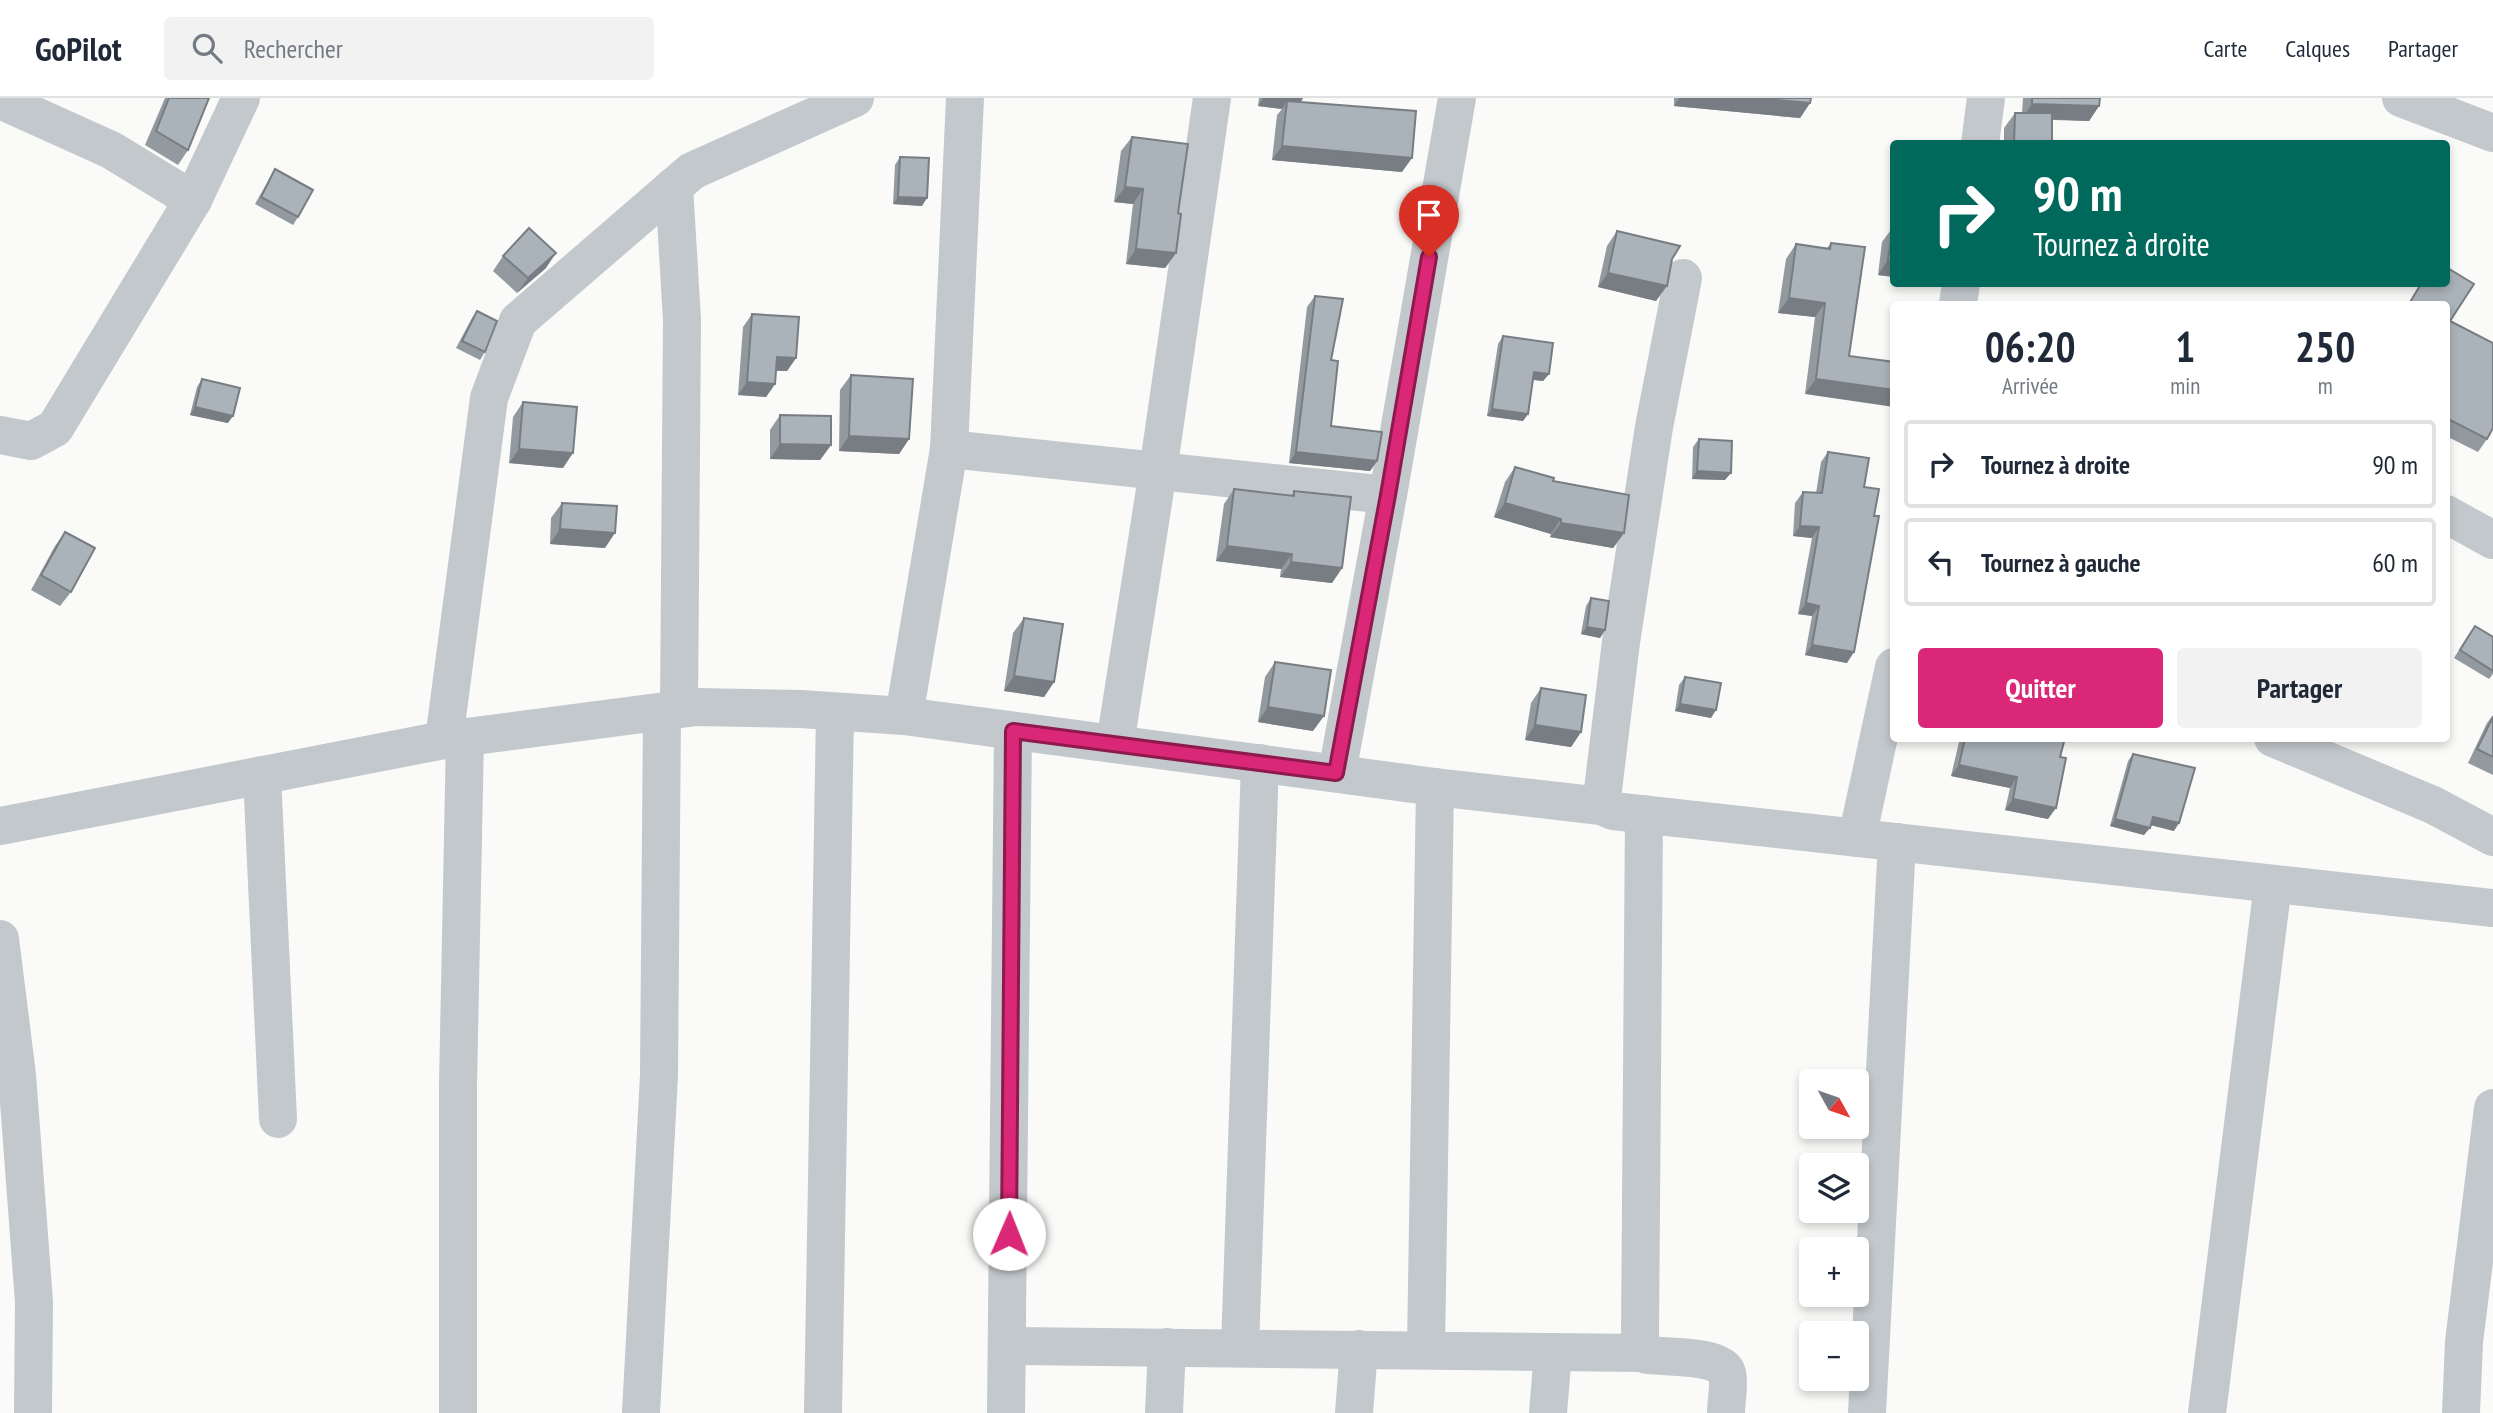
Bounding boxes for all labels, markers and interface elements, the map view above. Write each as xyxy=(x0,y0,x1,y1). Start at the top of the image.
search box xyxy=(164,17,654,80)
text: GoPilot xyxy=(35,27,122,70)
icon: search xyxy=(188,29,226,67)
text: Rechercher xyxy=(244,32,343,65)
text: Carte xyxy=(2204,33,2247,64)
text: Calques xyxy=(2285,33,2350,64)
text: Partager xyxy=(2388,33,2458,64)
text: 90 m xyxy=(2033,161,2122,225)
icon: right xyxy=(1918,168,2009,259)
pin xyxy=(1399,185,1459,257)
icon: arrive xyxy=(1410,196,1448,234)
text: Tournez à droite xyxy=(2033,223,2210,265)
text: 06:20 xyxy=(1985,319,2076,374)
text: 1 xyxy=(2175,319,2195,374)
text: 250 xyxy=(2295,319,2355,374)
text: Arrivée xyxy=(2002,371,2058,400)
text: min xyxy=(2170,371,2200,400)
text: m xyxy=(2318,371,2333,400)
icon: right xyxy=(1922,445,1960,483)
text: Tournez à droite xyxy=(1981,448,2130,481)
text: 90 m xyxy=(2372,448,2418,481)
icon: left xyxy=(1922,543,1960,581)
text: Tournez à gauche xyxy=(1981,546,2141,579)
text: 60 m xyxy=(2372,546,2418,579)
button: Quitter xyxy=(1918,648,2163,728)
button: Partager xyxy=(2177,648,2422,728)
north arrow xyxy=(1799,1069,1869,1139)
map controls xyxy=(1799,1069,1869,1391)
button: layers xyxy=(1799,1153,1869,1223)
position arrow xyxy=(972,1197,1046,1271)
button: + xyxy=(1799,1237,1869,1307)
button: − xyxy=(1799,1321,1869,1391)

